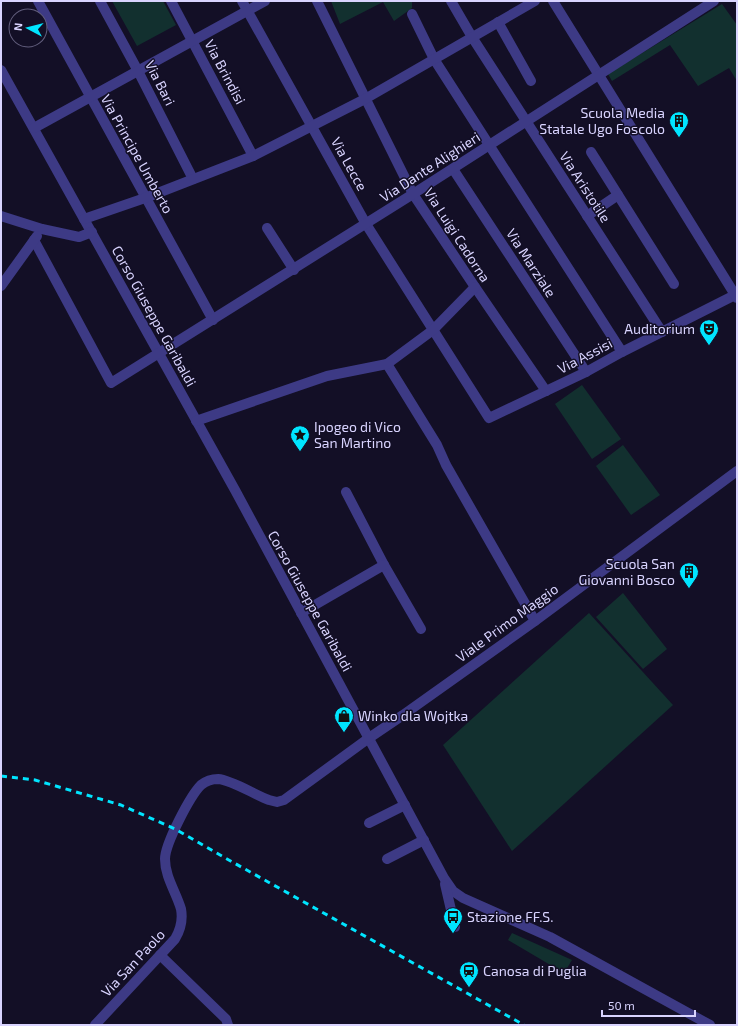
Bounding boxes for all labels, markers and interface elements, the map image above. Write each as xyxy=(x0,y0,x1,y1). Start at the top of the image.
north arrow xyxy=(8,8,48,48)
text: N xyxy=(11,22,25,31)
street label: Via Brindisi xyxy=(201,37,250,107)
street label: Via Bari xyxy=(142,57,179,108)
street label: Via Principe Umberto xyxy=(98,91,177,216)
place label: Scuola Media Statale Ugo Foscolo xyxy=(539,104,665,137)
building icon: Scuola Media Statale Ugo Foscolo xyxy=(668,110,690,138)
street label: Via Dante Alighieri xyxy=(376,128,483,205)
street label: Via Lecce xyxy=(328,134,371,193)
street label: Via Aristotile xyxy=(556,148,615,225)
street label: Via Luigi Cadorna xyxy=(421,184,494,285)
street label: Via Marziale xyxy=(503,225,560,300)
street label: Corso Giuseppe Garibaldi xyxy=(109,242,200,389)
theatre icon: Auditorium xyxy=(698,318,720,346)
place label: Auditorium xyxy=(624,320,695,337)
street label: Via Assisi xyxy=(555,334,615,377)
place label: Ipogeo di Vico San Martino xyxy=(314,418,401,451)
place icon: Ipogeo di Vico San Martino xyxy=(289,424,311,452)
street label: Corso Giuseppe Garibaldi xyxy=(265,527,356,674)
place label: Scuola San Giovanni Bosco xyxy=(579,555,675,588)
building icon: Scuola San Giovanni Bosco xyxy=(678,561,700,589)
street label: Viale Primo Maggio xyxy=(452,580,561,665)
shop icon: Winko dla Wojtka xyxy=(333,705,355,733)
place label: Winko dla Wojtka xyxy=(358,707,468,724)
bus stop icon: Stazione FF.S. xyxy=(442,906,464,934)
place label: Stazione FF.S. xyxy=(467,908,553,925)
street label: Via San Paolo xyxy=(97,926,168,1000)
station icon: Canosa di Puglia xyxy=(458,960,480,988)
place label: Canosa di Puglia xyxy=(483,962,587,979)
scale bar xyxy=(602,992,695,1018)
text: 50 m xyxy=(608,998,635,1012)

